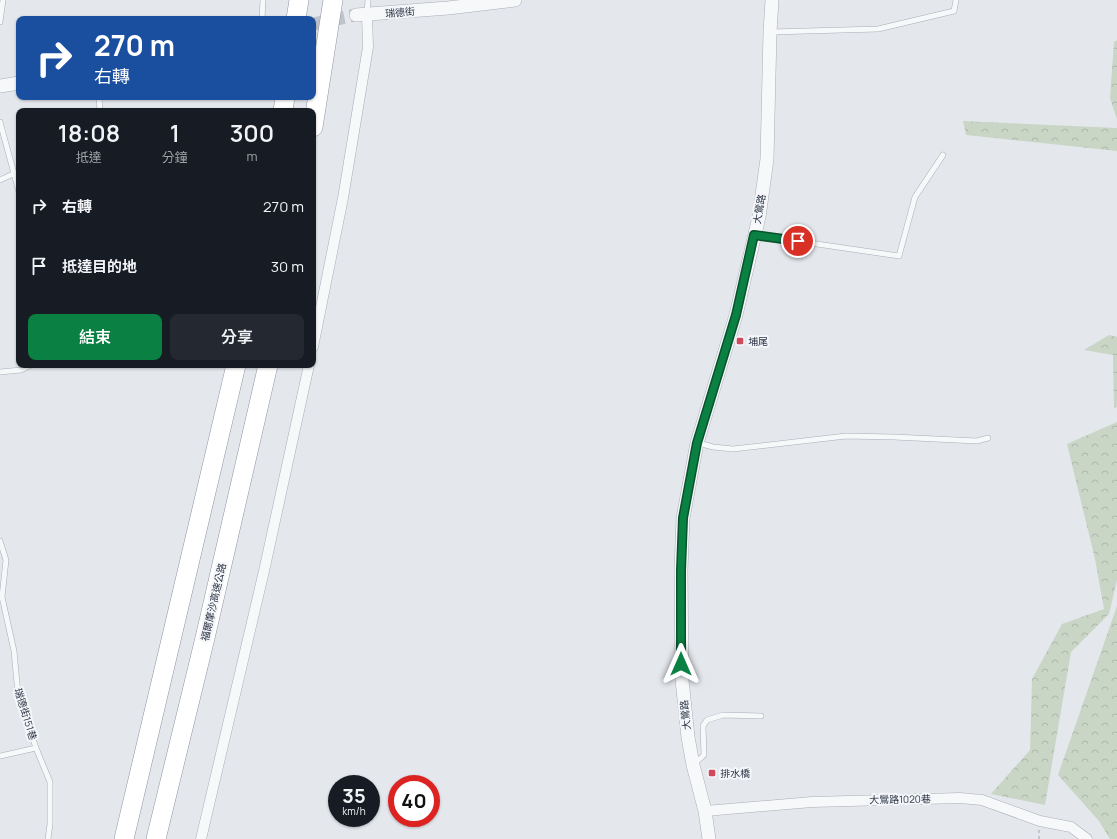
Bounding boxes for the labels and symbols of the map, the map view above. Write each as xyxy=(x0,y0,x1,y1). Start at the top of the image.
street label: 瑞德街 xyxy=(384,4,416,20)
street label: 大鶯路 xyxy=(750,193,768,225)
pin xyxy=(781,224,815,258)
place label: 埔尾 xyxy=(748,334,768,348)
marker: 埔尾 xyxy=(735,336,745,346)
street label: 福爾摩沙高速公路 xyxy=(197,561,229,643)
position arrow xyxy=(660,643,702,685)
street label: 瑞德街151巷 xyxy=(11,686,41,742)
street label: 大鶯路 xyxy=(676,699,694,731)
place label: 排水橋 xyxy=(720,766,750,780)
marker: 排水橋 xyxy=(707,768,717,778)
speed limit sign: 40 xyxy=(388,775,440,827)
street label: 大鶯路1020巷 xyxy=(869,791,931,807)

